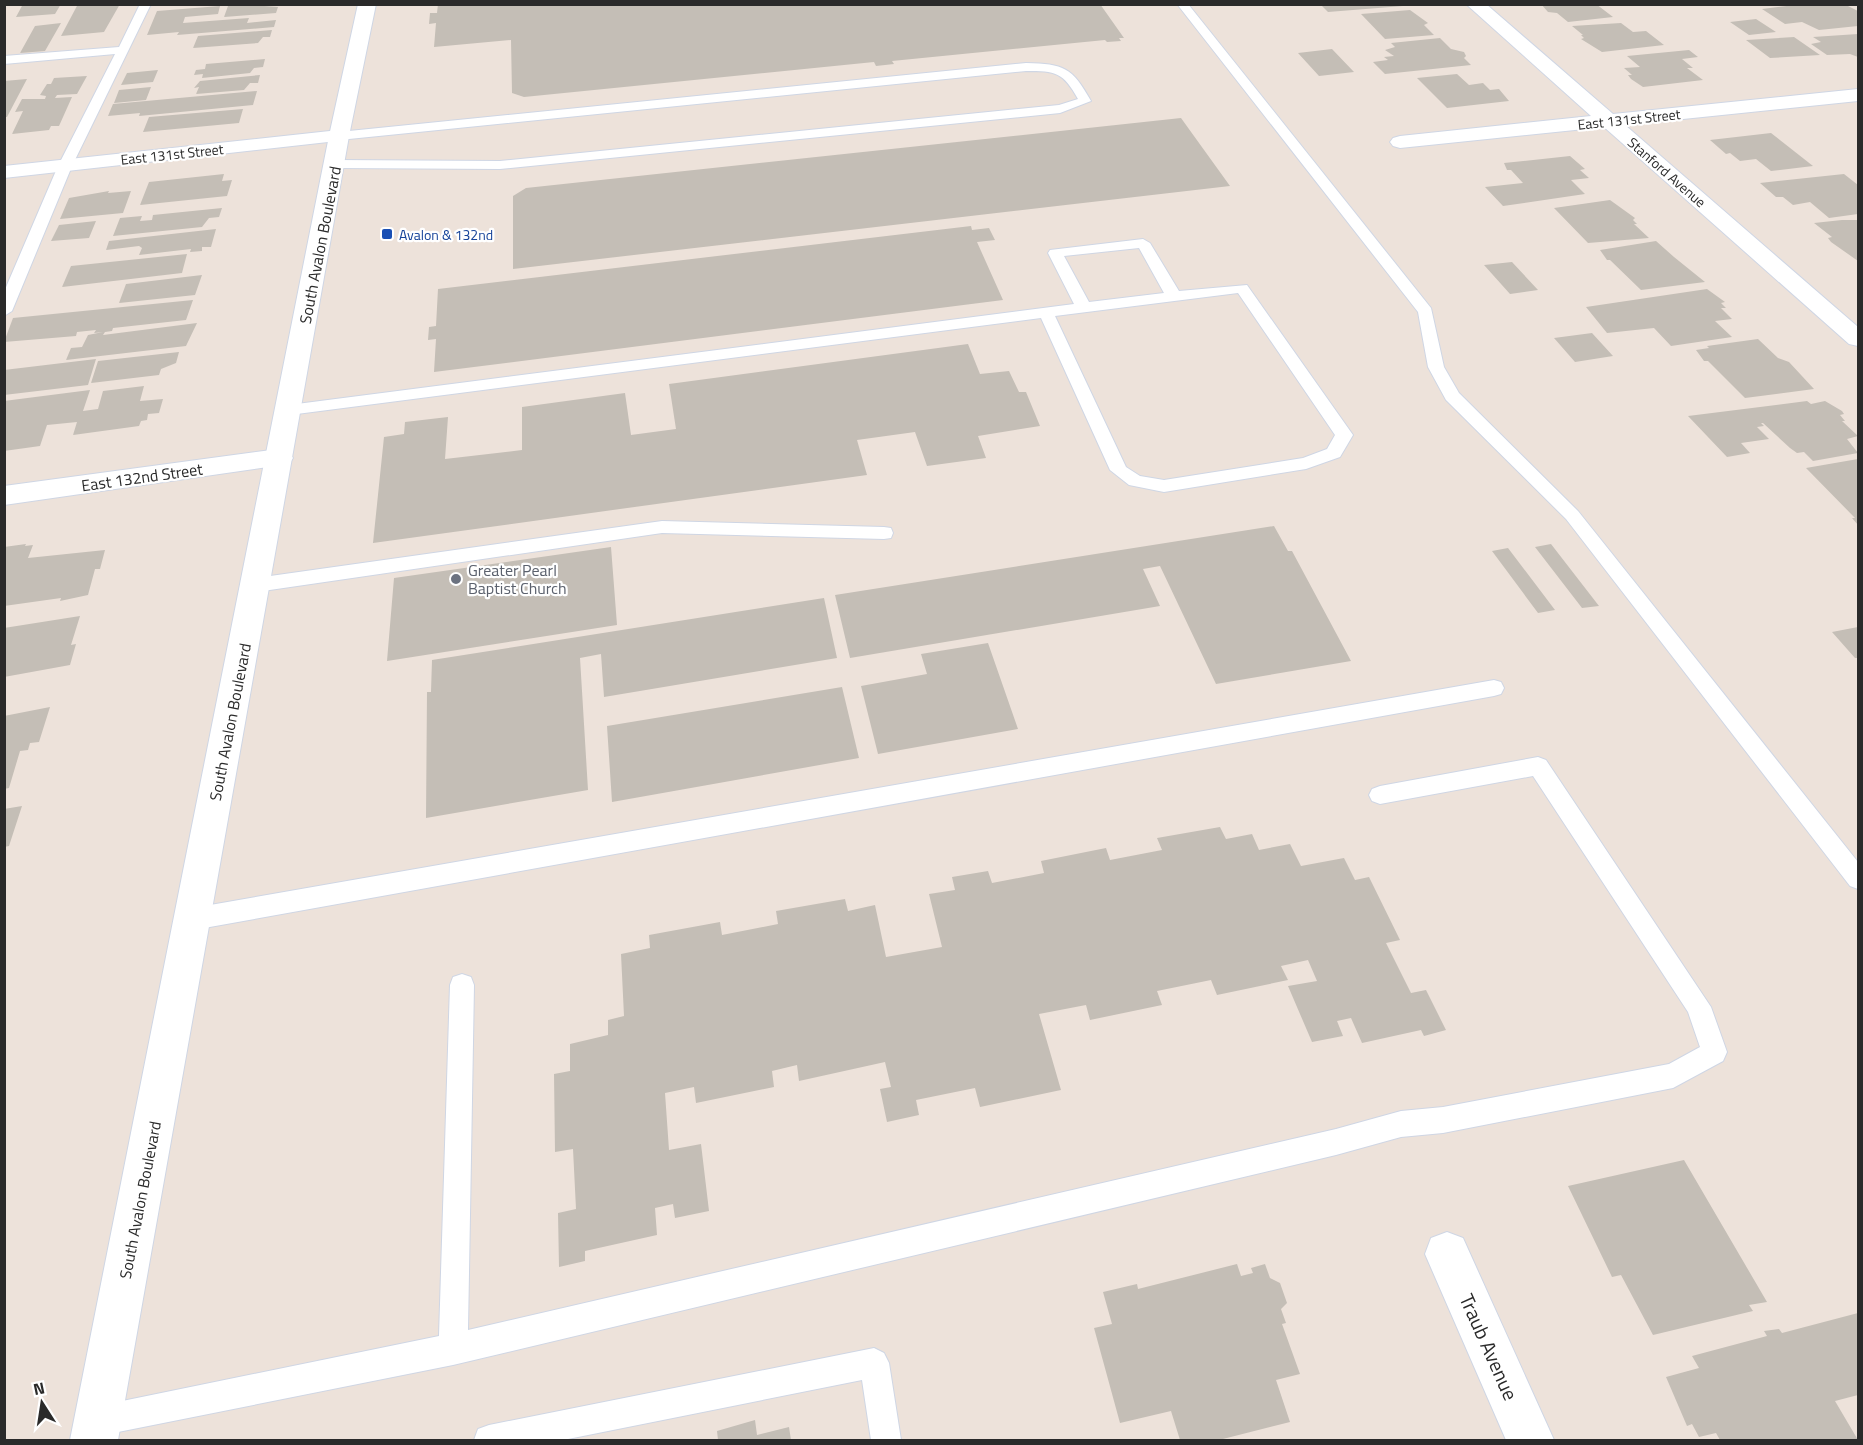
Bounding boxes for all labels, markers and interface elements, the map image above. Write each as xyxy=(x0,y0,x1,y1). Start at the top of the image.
street label: East 131st Street xyxy=(1576,103,1682,135)
street label: Stanford Avenue xyxy=(1623,132,1711,212)
street label: East 131st Street xyxy=(119,138,225,170)
street label: South Avalon Boulevard xyxy=(293,164,347,326)
place label: Avalon & 132nd xyxy=(399,224,493,245)
marker: Avalon & 132nd xyxy=(380,227,394,241)
street label: East 132nd Street xyxy=(80,457,205,497)
place label: Greater Pearl Baptist Church xyxy=(468,558,567,600)
marker: Greater Pearl Baptist Church xyxy=(449,572,463,586)
street label: South Avalon Boulevard xyxy=(203,641,257,803)
street label: South Avalon Boulevard xyxy=(113,1119,167,1281)
street label: Traub Avenue xyxy=(1452,1289,1526,1405)
north arrow xyxy=(12,1373,72,1433)
text: N xyxy=(31,1375,47,1401)

